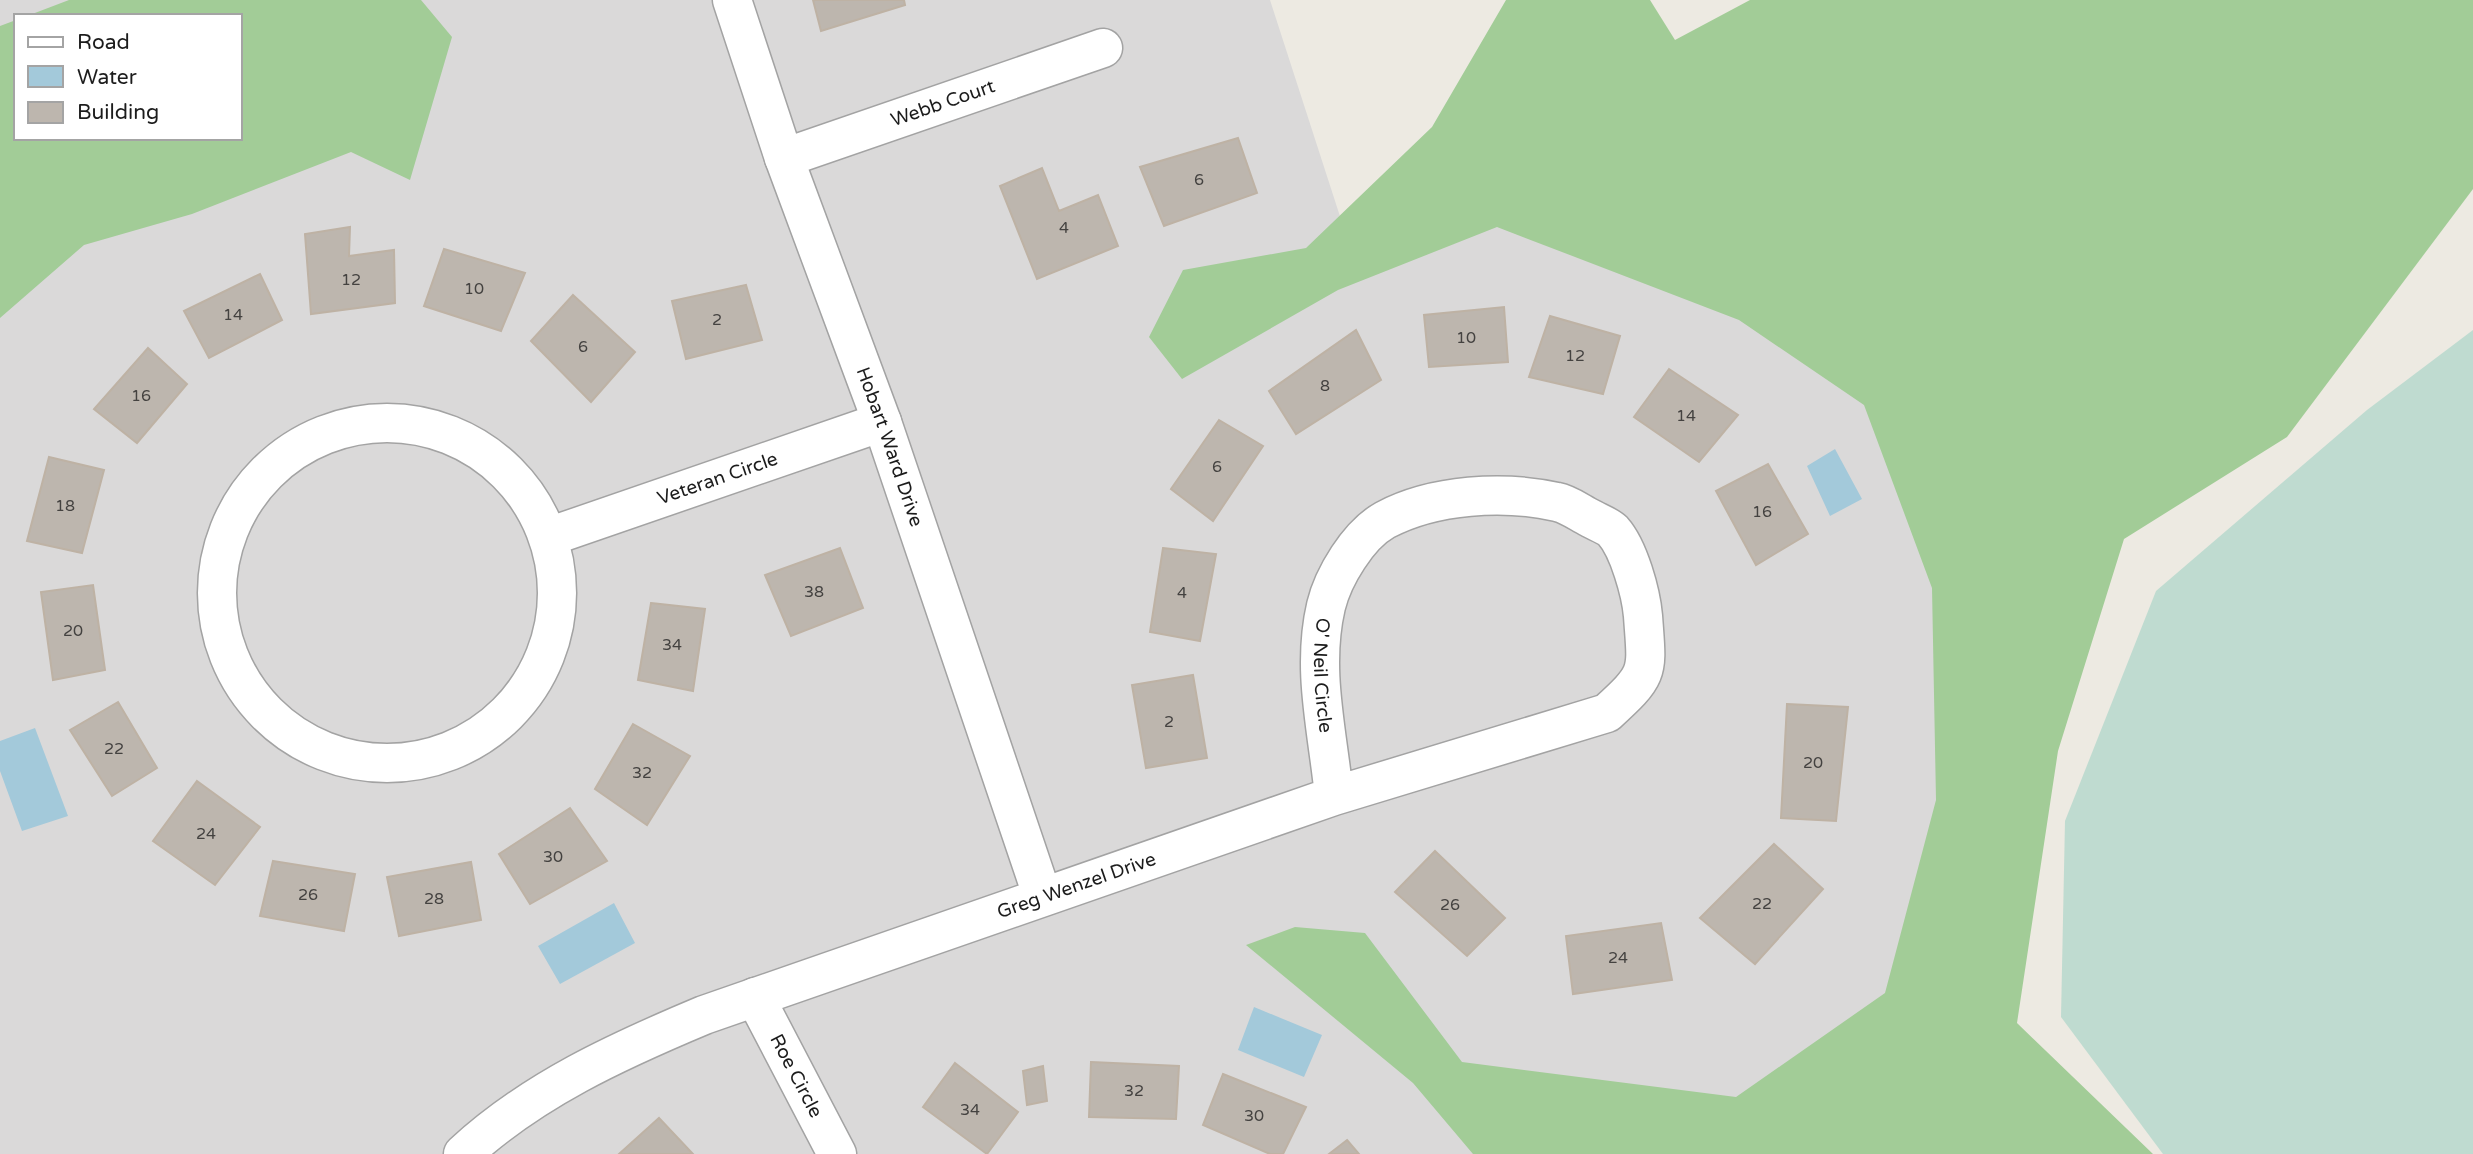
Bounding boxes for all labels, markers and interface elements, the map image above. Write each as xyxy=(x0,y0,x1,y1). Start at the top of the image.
legend xyxy=(14,14,242,140)
text: Road xyxy=(77,30,130,55)
text: Water xyxy=(77,65,137,90)
street label: Webb Court xyxy=(888,75,998,131)
text: Building xyxy=(77,100,159,125)
house number: 6 xyxy=(1194,170,1204,190)
house number: 4 xyxy=(1059,218,1069,238)
house number: 12 xyxy=(341,270,361,290)
house number: 10 xyxy=(464,279,484,299)
house number: 14 xyxy=(223,305,243,325)
house number: 2 xyxy=(712,310,722,330)
house number: 10 xyxy=(1456,328,1476,348)
house number: 6 xyxy=(578,337,588,357)
house number: 12 xyxy=(1565,346,1585,366)
street label: Hobart Ward Drive xyxy=(852,364,928,530)
house number: 8 xyxy=(1320,376,1330,396)
house number: 16 xyxy=(131,386,151,406)
house number: 14 xyxy=(1676,406,1696,426)
street label: Veteran Circle xyxy=(654,448,781,510)
house number: 6 xyxy=(1212,457,1222,477)
house number: 18 xyxy=(55,496,75,516)
house number: 16 xyxy=(1752,502,1772,522)
house number: 38 xyxy=(804,582,824,602)
house number: 4 xyxy=(1177,583,1187,603)
street label: O' Neil Circle xyxy=(1309,616,1337,734)
house number: 20 xyxy=(63,621,83,641)
house number: 34 xyxy=(662,635,682,655)
house number: 2 xyxy=(1164,712,1174,732)
house number: 22 xyxy=(104,739,124,759)
house number: 20 xyxy=(1803,753,1823,773)
house number: 32 xyxy=(632,763,652,783)
house number: 24 xyxy=(196,824,216,844)
house number: 30 xyxy=(543,847,563,867)
street label: Greg Wenzel Drive xyxy=(994,848,1159,923)
house number: 26 xyxy=(298,885,318,905)
house number: 28 xyxy=(424,889,444,909)
house number: 22 xyxy=(1752,894,1772,914)
house number: 26 xyxy=(1440,895,1460,915)
house number: 24 xyxy=(1608,948,1628,968)
street label: Roe Circle xyxy=(765,1030,827,1121)
house number: 32 xyxy=(1124,1081,1144,1101)
house number: 34 xyxy=(960,1100,980,1120)
house number: 30 xyxy=(1244,1106,1264,1126)

